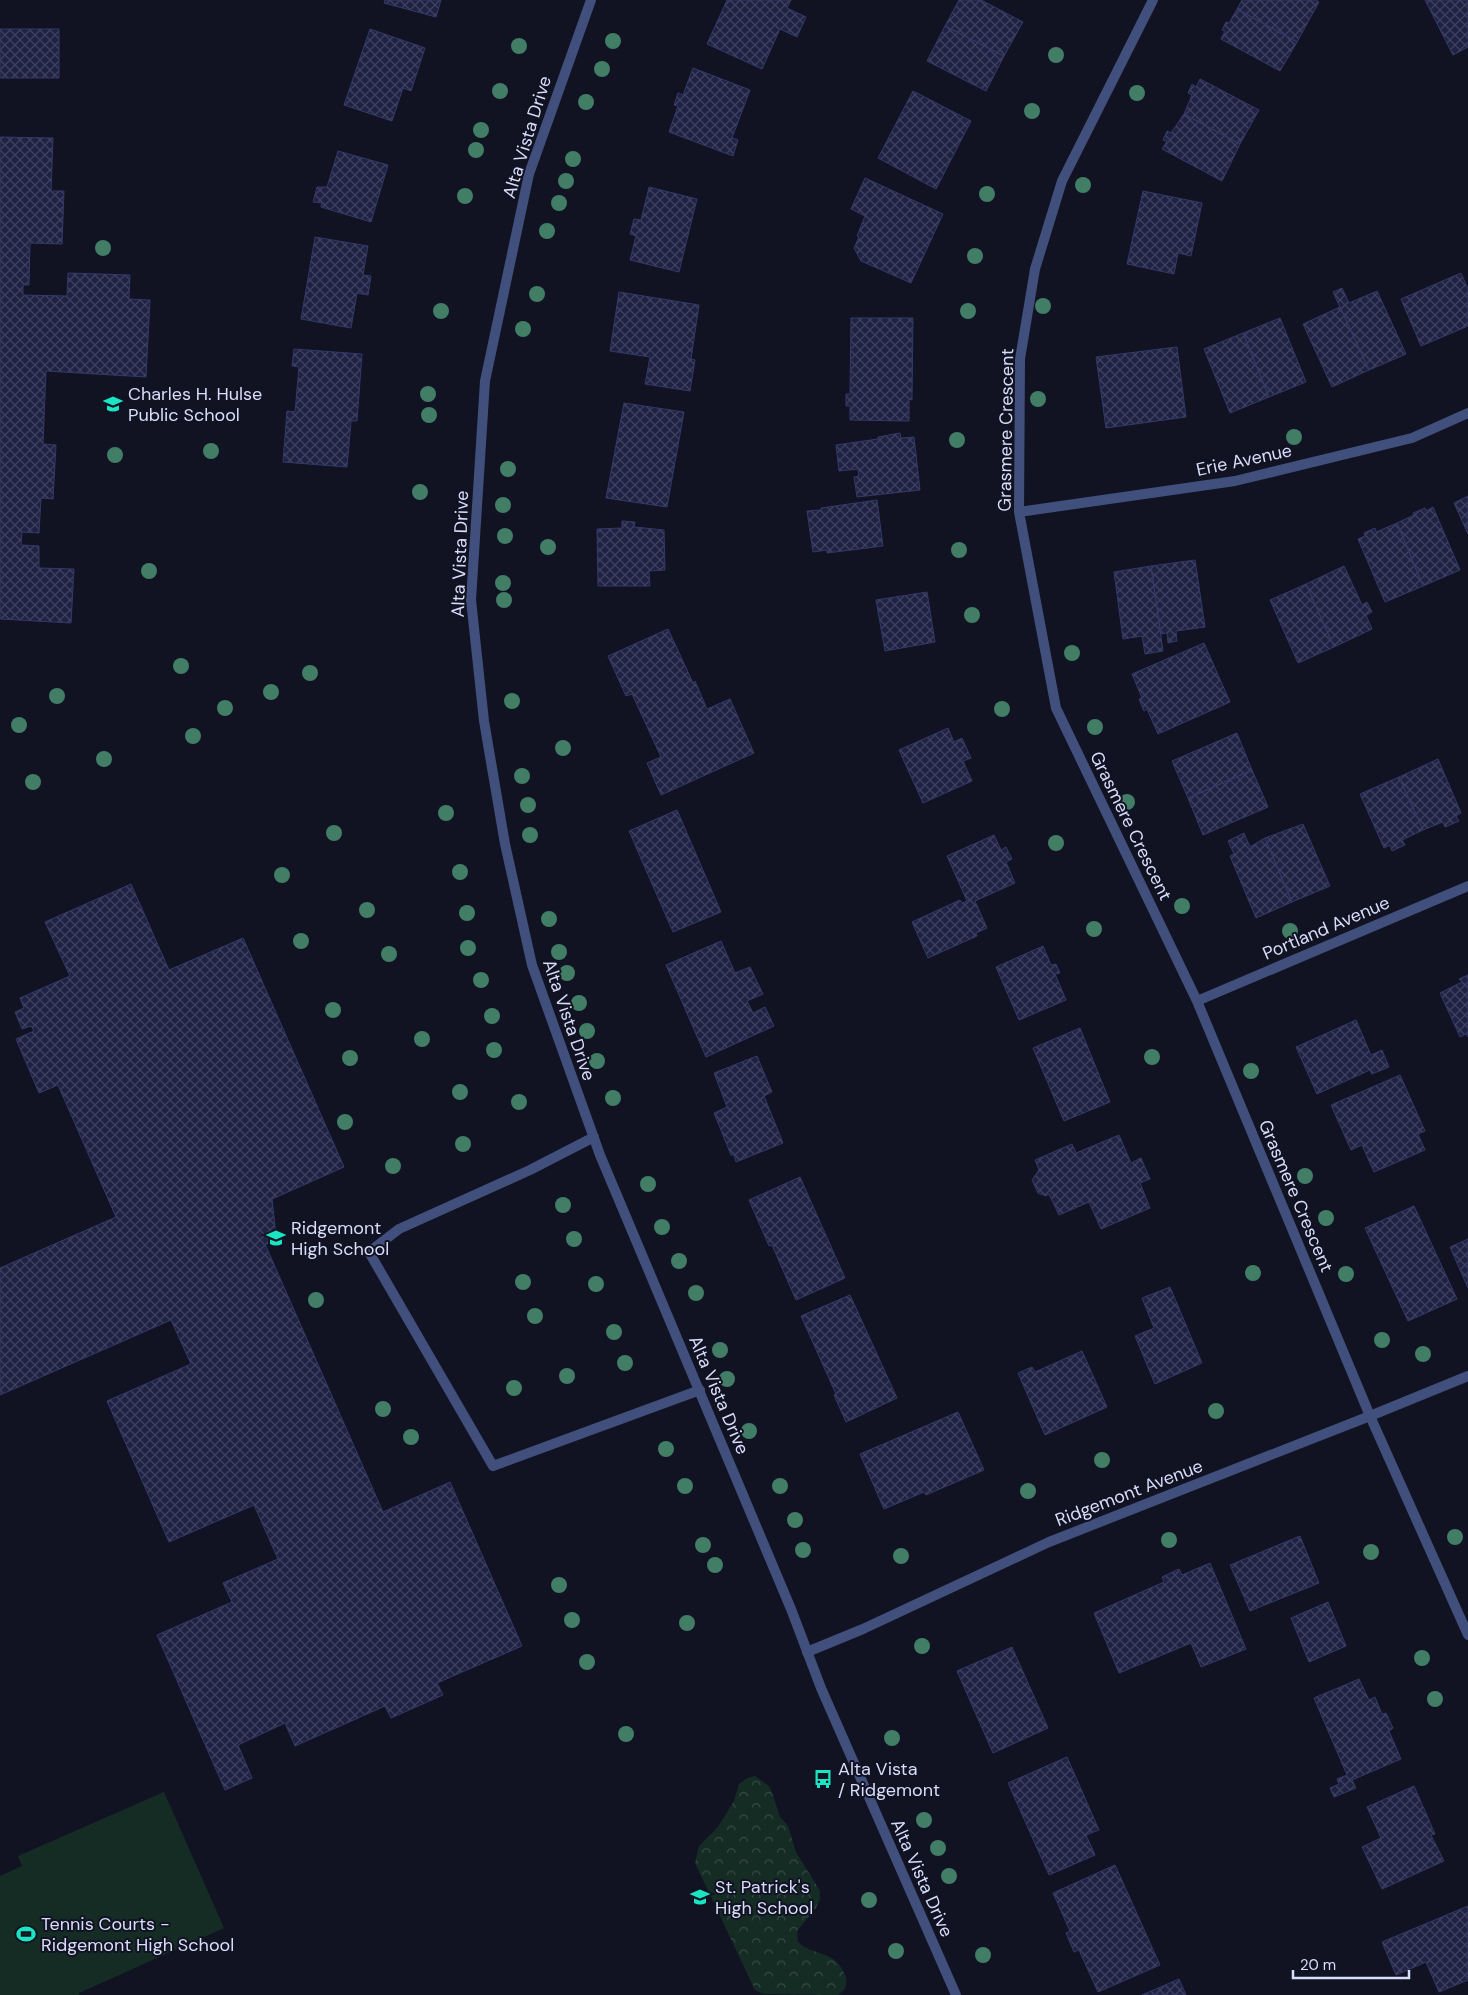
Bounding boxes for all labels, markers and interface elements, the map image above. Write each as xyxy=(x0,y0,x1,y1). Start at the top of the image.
street label: Alta Vista Drive xyxy=(497,73,557,201)
street label: Grasmere Crescent xyxy=(993,348,1019,512)
place label: Charles H. Hulse Public School xyxy=(128,382,262,427)
school or university icon: Charles H. Hulse Public School xyxy=(102,393,124,415)
street label: Erie Avenue xyxy=(1194,438,1294,482)
street label: Alta Vista Drive xyxy=(446,490,474,618)
street label: Grasmere Crescent xyxy=(1084,747,1178,905)
street label: Portland Avenue xyxy=(1259,890,1393,966)
street label: Alta Vista Drive xyxy=(537,956,601,1084)
street label: Grasmere Crescent xyxy=(1253,1116,1339,1276)
place label: Ridgemont High School xyxy=(291,1216,389,1261)
school or university icon: Ridgemont High School xyxy=(265,1227,287,1249)
street label: Alta Vista Drive xyxy=(683,1332,755,1458)
street label: Ridgemont Avenue xyxy=(1052,1454,1206,1532)
place label: Alta Vista / Ridgemont xyxy=(838,1757,940,1802)
bus stop icon: Alta Vista / Ridgemont xyxy=(812,1768,834,1790)
street label: Alta Vista Drive xyxy=(885,1815,959,1941)
place label: St. Patrick's High School xyxy=(715,1875,813,1920)
school or university icon: St. Patrick's High School xyxy=(689,1886,711,1908)
place label: Tennis Courts - Ridgemont High School xyxy=(41,1912,234,1957)
sports icon: Tennis Courts - Ridgemont High School xyxy=(15,1923,37,1945)
scale bar xyxy=(1293,1948,1409,1980)
text: 20 m xyxy=(1300,1955,1336,1975)

